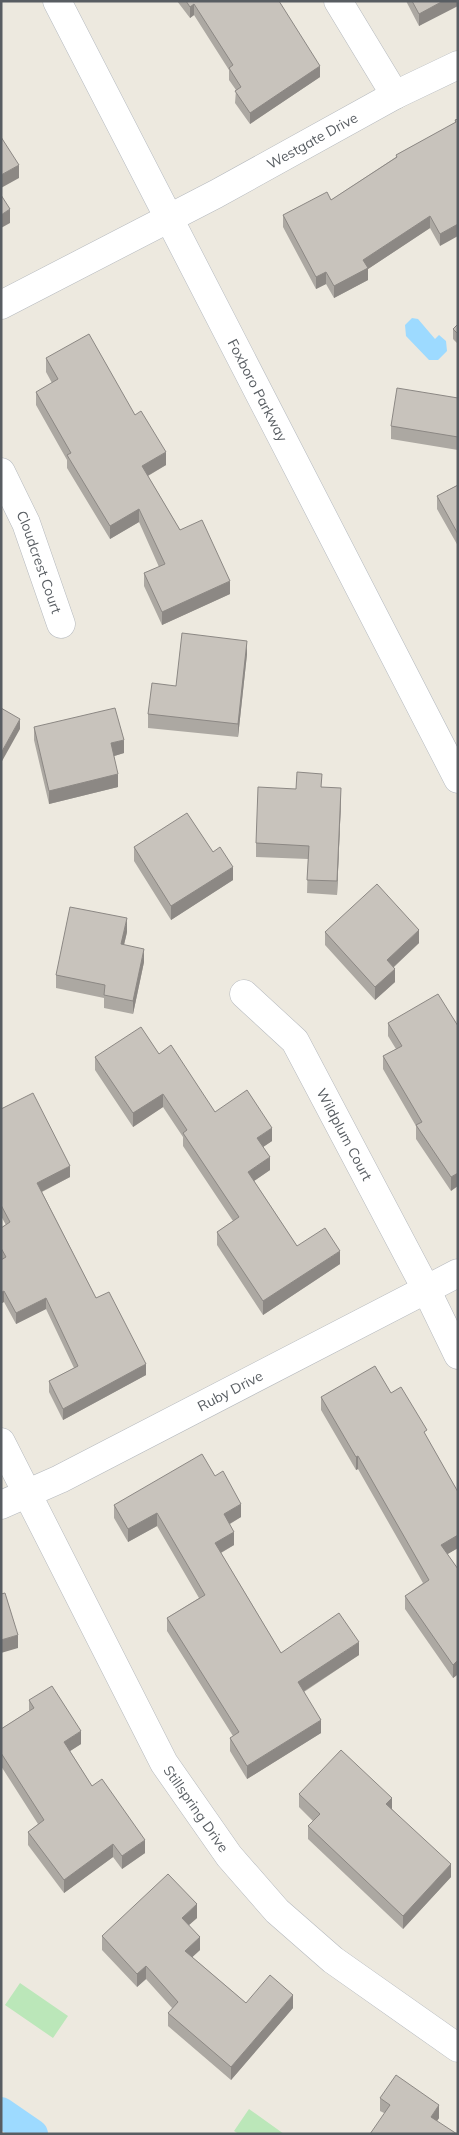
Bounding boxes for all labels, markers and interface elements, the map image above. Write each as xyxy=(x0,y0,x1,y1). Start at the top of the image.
street label: Westgate Drive xyxy=(264,108,361,173)
street label: Foxboro Parkway xyxy=(224,336,292,445)
street label: Cloudcrest Court xyxy=(12,508,66,616)
street label: Wildplum Court xyxy=(313,1085,376,1184)
street label: Ruby Drive xyxy=(194,1367,266,1415)
street label: Stillspring Drive xyxy=(160,1762,233,1856)

